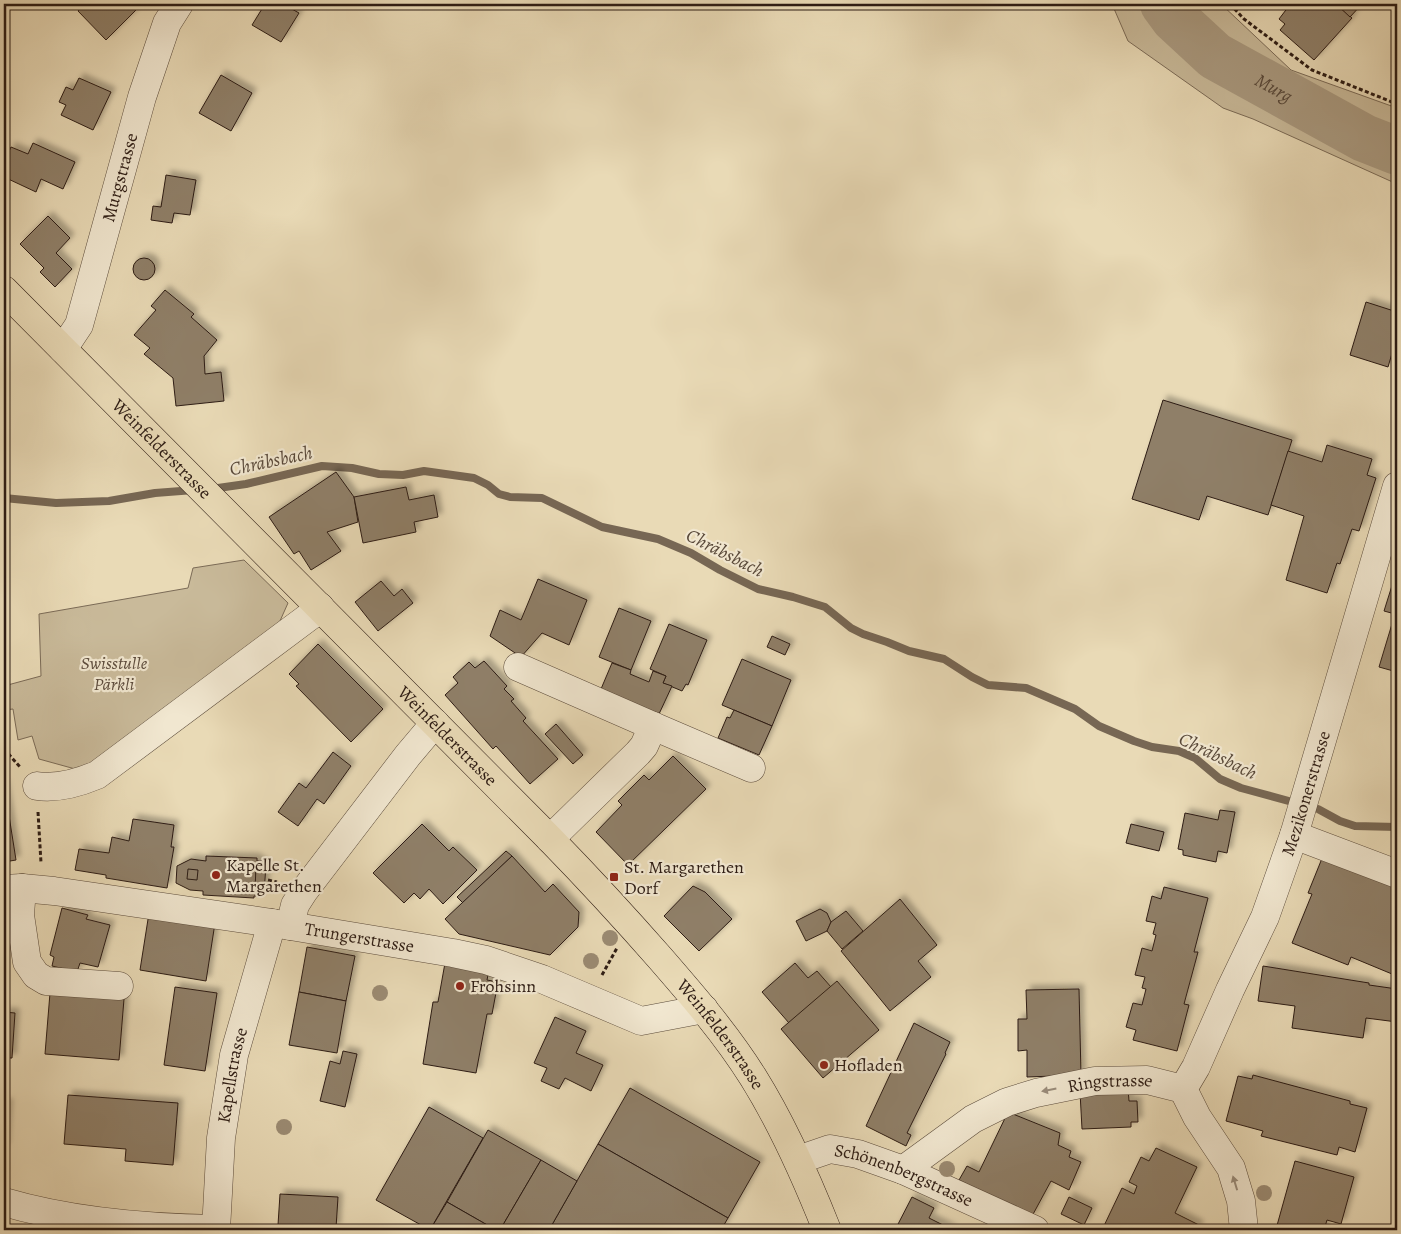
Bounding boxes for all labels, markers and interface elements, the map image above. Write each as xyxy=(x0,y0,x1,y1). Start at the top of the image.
water label: Murg xyxy=(1250,67,1298,109)
street label: Murgstrasse xyxy=(96,130,144,225)
street label: Weinfelderstrasse xyxy=(106,393,217,504)
water label: Chräbsbach xyxy=(227,440,315,482)
water label: Chräbsbach xyxy=(682,522,768,584)
park label: Swisstulle Pärkli xyxy=(81,651,148,696)
street label: Weinfelderstrasse xyxy=(392,680,503,791)
water label: Chräbsbach xyxy=(1174,726,1262,786)
street label: Mezikonerstrasse xyxy=(1276,728,1336,859)
place label: Kapelle St. Margarethen xyxy=(226,853,322,898)
place label: St. Margarethen Dorf xyxy=(624,855,744,900)
marker: Kapelle St. Margarethen xyxy=(210,869,222,881)
marker: St. Margarethen Dorf xyxy=(608,871,620,883)
street label: Trungerstrasse xyxy=(303,917,416,958)
street label: Weinfelderstrasse xyxy=(671,973,770,1094)
place label: Frohsinn xyxy=(470,974,536,998)
marker: Frohsinn xyxy=(454,980,466,992)
street label: Kapellstrasse xyxy=(212,1025,253,1125)
place label: Hofladen xyxy=(834,1053,903,1077)
marker: Hofladen xyxy=(818,1059,830,1071)
street label: Ringstrasse xyxy=(1065,1068,1155,1098)
one-way arrow xyxy=(1042,1086,1057,1094)
street label: Schönenbergstrasse xyxy=(832,1138,977,1212)
one-way arrow xyxy=(1231,1175,1239,1190)

